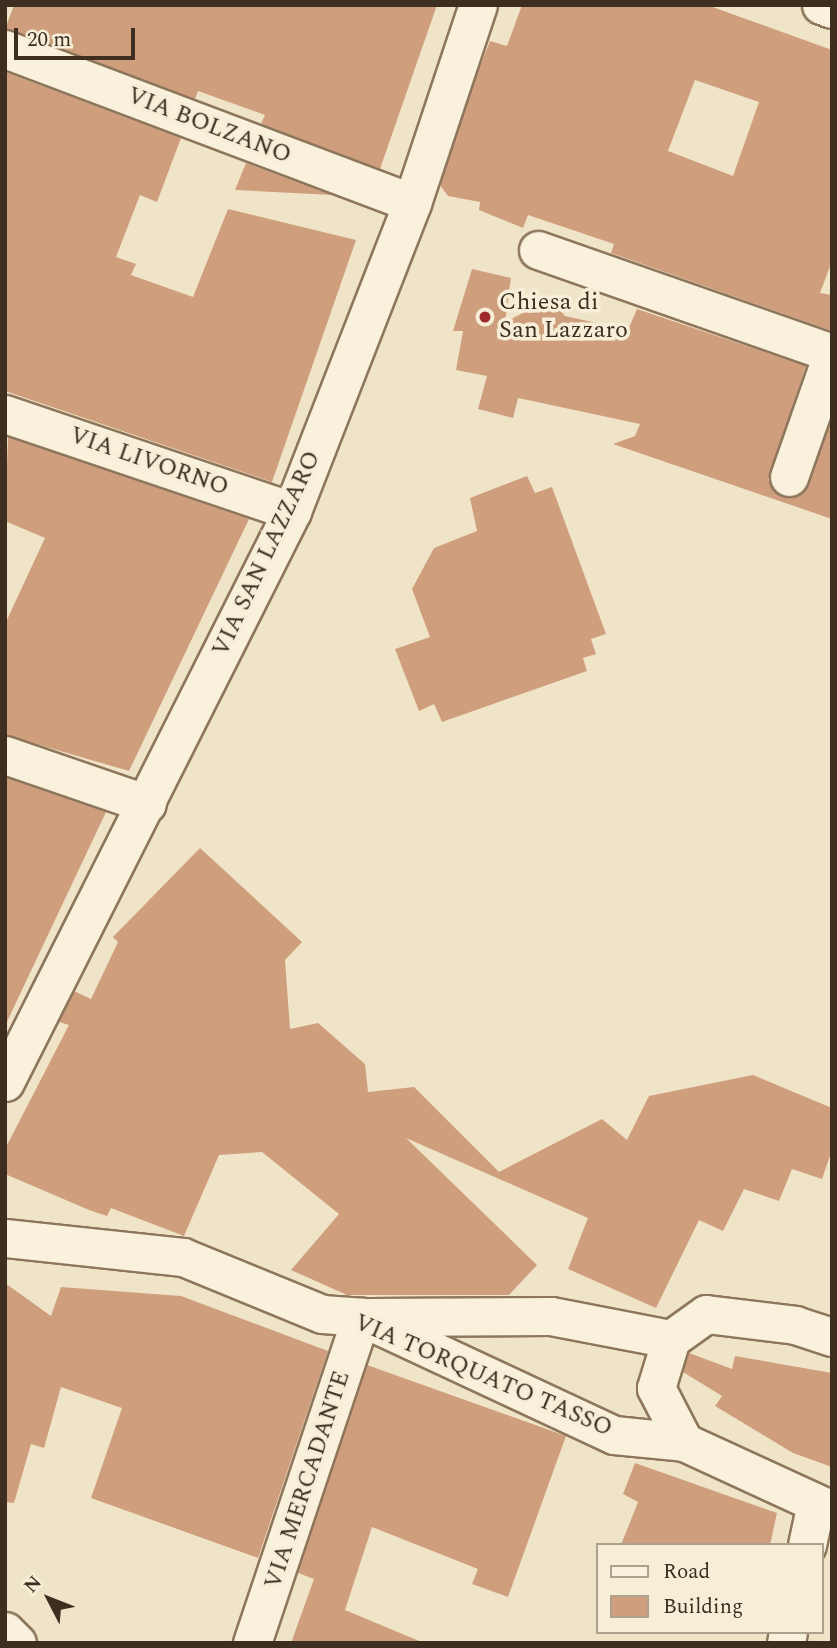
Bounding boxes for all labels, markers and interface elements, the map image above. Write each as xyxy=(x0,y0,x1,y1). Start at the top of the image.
scale bar xyxy=(18,14,138,58)
text: 20 m xyxy=(27,24,71,56)
street label: VIA BOLZANO xyxy=(123,82,295,170)
place label: Chiesa di San Lazzaro xyxy=(499,289,628,345)
marker: Chiesa di San Lazzaro xyxy=(477,309,493,325)
street label: VIA LIVORNO xyxy=(66,421,232,503)
street label: VIA SAN LAZZARO xyxy=(207,447,327,661)
street label: VIA TORQUATO TASSO xyxy=(350,1309,616,1443)
street label: VIA MERCADANTE xyxy=(259,1367,357,1593)
legend xyxy=(596,1543,823,1634)
text: Road xyxy=(663,1556,710,1588)
north arrow xyxy=(14,1564,84,1634)
text: N xyxy=(17,1569,49,1600)
text: Building xyxy=(663,1591,743,1623)

